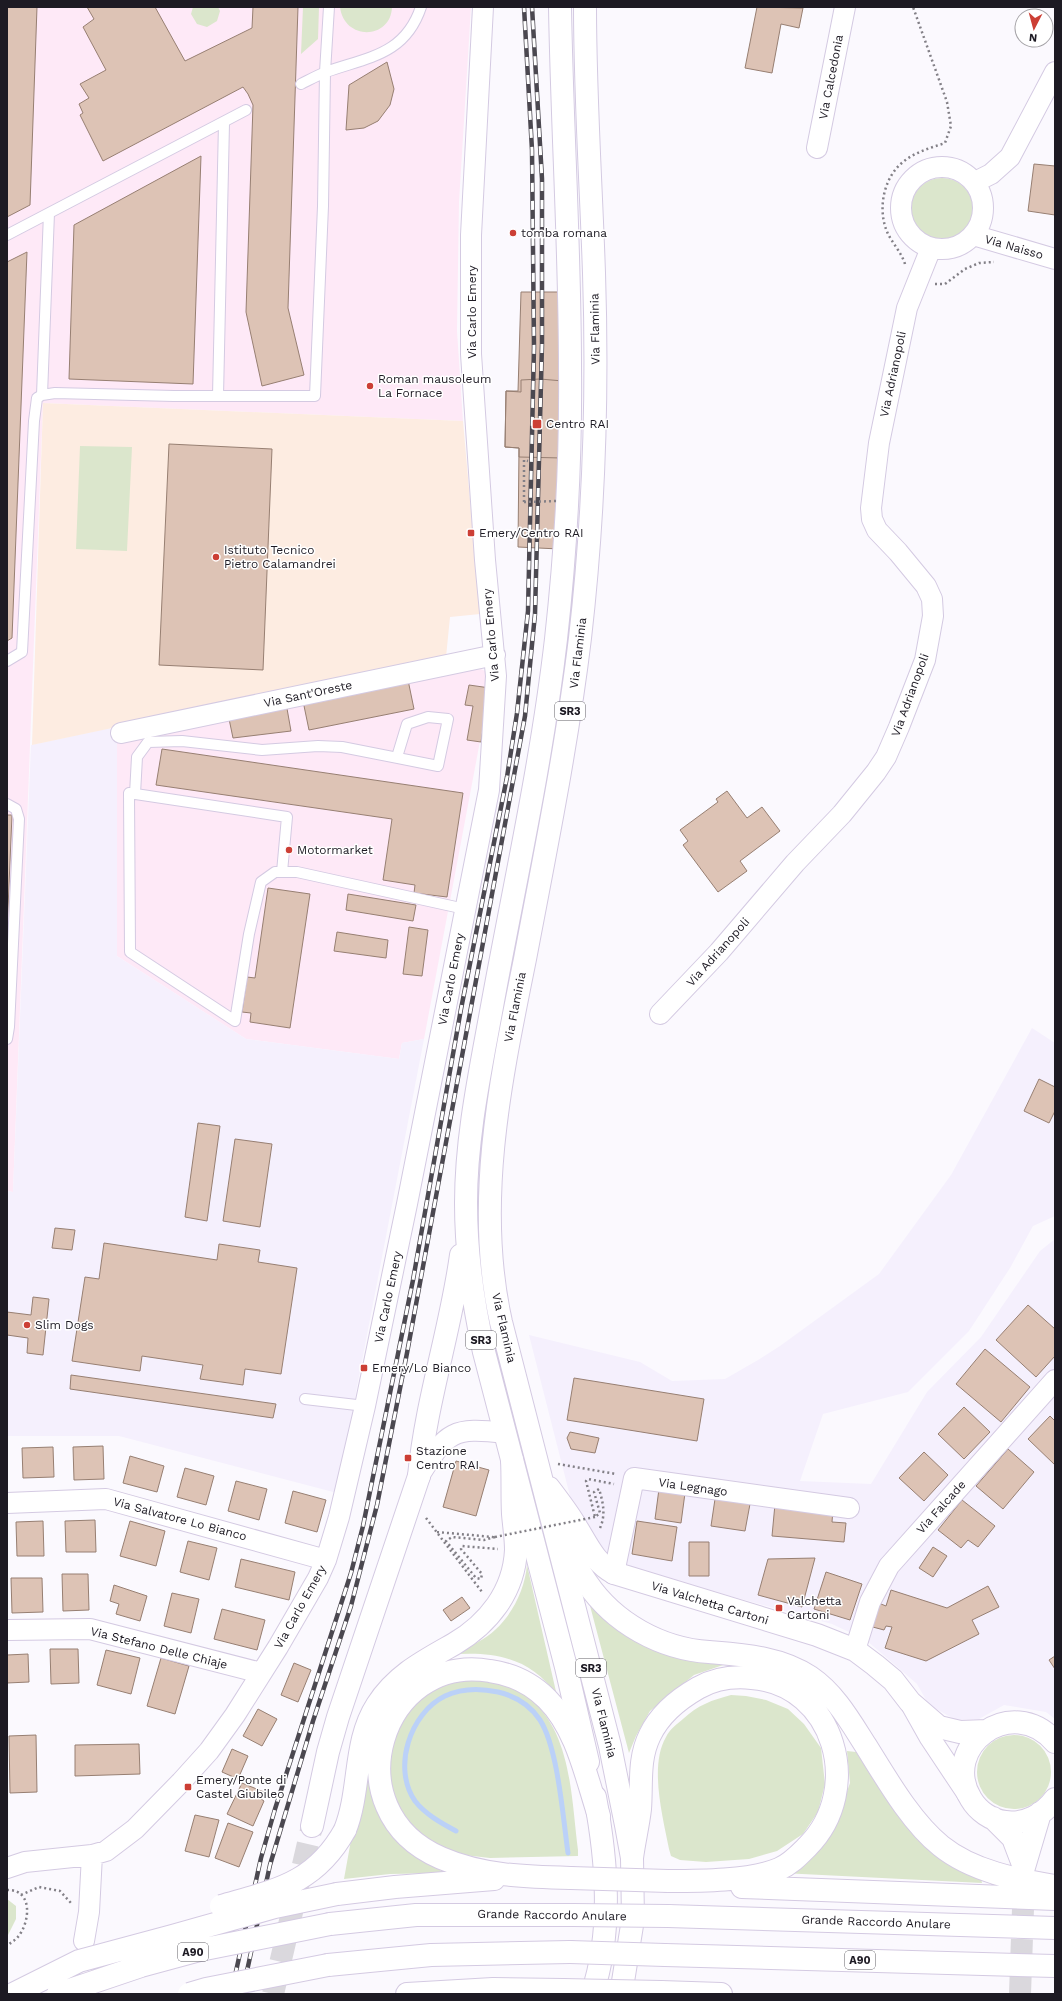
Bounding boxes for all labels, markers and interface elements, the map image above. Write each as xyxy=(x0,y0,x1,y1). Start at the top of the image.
north arrow xyxy=(1014,8,1054,48)
text: N xyxy=(1028,31,1038,44)
street label: Via Calcedonia xyxy=(816,33,846,121)
place label: tomba romana xyxy=(521,226,607,240)
marker: tomba romana xyxy=(508,228,518,238)
street label: Via Naisso xyxy=(983,232,1045,262)
street label: Via Carlo Emery xyxy=(465,264,479,359)
street label: Via Flaminia xyxy=(587,293,603,365)
street label: Via Adrianopoli xyxy=(877,330,909,418)
place label: Roman mausoleum La Fornace xyxy=(378,372,491,400)
marker: Roman mausoleum La Fornace xyxy=(365,381,375,391)
place label: Centro RAI xyxy=(546,417,609,431)
marker: Centro RAI xyxy=(531,418,543,430)
place label: Emery/Centro RAI xyxy=(479,526,584,540)
marker: Emery/Centro RAI xyxy=(466,528,476,538)
place label: Istituto Tecnico Pietro Calamandrei xyxy=(224,543,336,571)
marker: Istituto Tecnico Pietro Calamandrei xyxy=(211,552,221,562)
street label: Via Carlo Emery xyxy=(480,587,502,682)
street label: Via Flaminia xyxy=(567,617,589,689)
street label: Via Adrianopoli xyxy=(888,651,932,739)
street label: Via Sant'Oreste xyxy=(263,678,354,710)
road number: SR3 xyxy=(555,702,585,720)
place label: Motormarket xyxy=(297,843,373,857)
marker: Motormarket xyxy=(284,845,294,855)
street label: Via Adrianopoli xyxy=(684,915,752,989)
street label: Via Carlo Emery xyxy=(435,931,467,1026)
street label: Via Flaminia xyxy=(501,970,529,1043)
street label: Via Carlo Emery xyxy=(371,1249,405,1344)
street label: Via Flaminia xyxy=(489,1292,519,1365)
place label: Slim Dogs xyxy=(35,1318,94,1332)
marker: Slim Dogs xyxy=(22,1320,32,1330)
road number: SR3 xyxy=(466,1331,496,1349)
place label: Emery/Lo Bianco xyxy=(372,1361,471,1375)
marker: Emery/Lo Bianco xyxy=(359,1363,369,1373)
place label: Stazione Centro RAI xyxy=(416,1444,479,1472)
marker: Stazione Centro RAI xyxy=(403,1453,413,1463)
street label: Via Legnago xyxy=(658,1475,728,1499)
street label: Via Falcade xyxy=(913,1477,969,1536)
street label: Via Salvatore Lo Bianco xyxy=(112,1494,248,1544)
street label: Via Carlo Emery xyxy=(271,1562,329,1651)
street label: Via Valchetta Cartoni xyxy=(650,1578,770,1628)
place label: Valchetta Cartoni xyxy=(787,1594,842,1622)
marker: Valchetta Cartoni xyxy=(774,1603,784,1613)
street label: Via Stefano Delle Chiaje xyxy=(89,1624,229,1672)
road number: SR3 xyxy=(576,1659,606,1677)
street label: Via Flaminia xyxy=(589,1687,619,1760)
place label: Emery/Ponte di Castel Giubileo xyxy=(196,1773,286,1801)
marker: Emery/Ponte di Castel Giubileo xyxy=(183,1782,193,1792)
street label: Grande Raccordo Anulare xyxy=(477,1907,627,1923)
street label: Grande Raccordo Anulare xyxy=(801,1912,951,1932)
road number: A90 xyxy=(178,1943,208,1961)
road number: A90 xyxy=(845,1951,875,1969)

